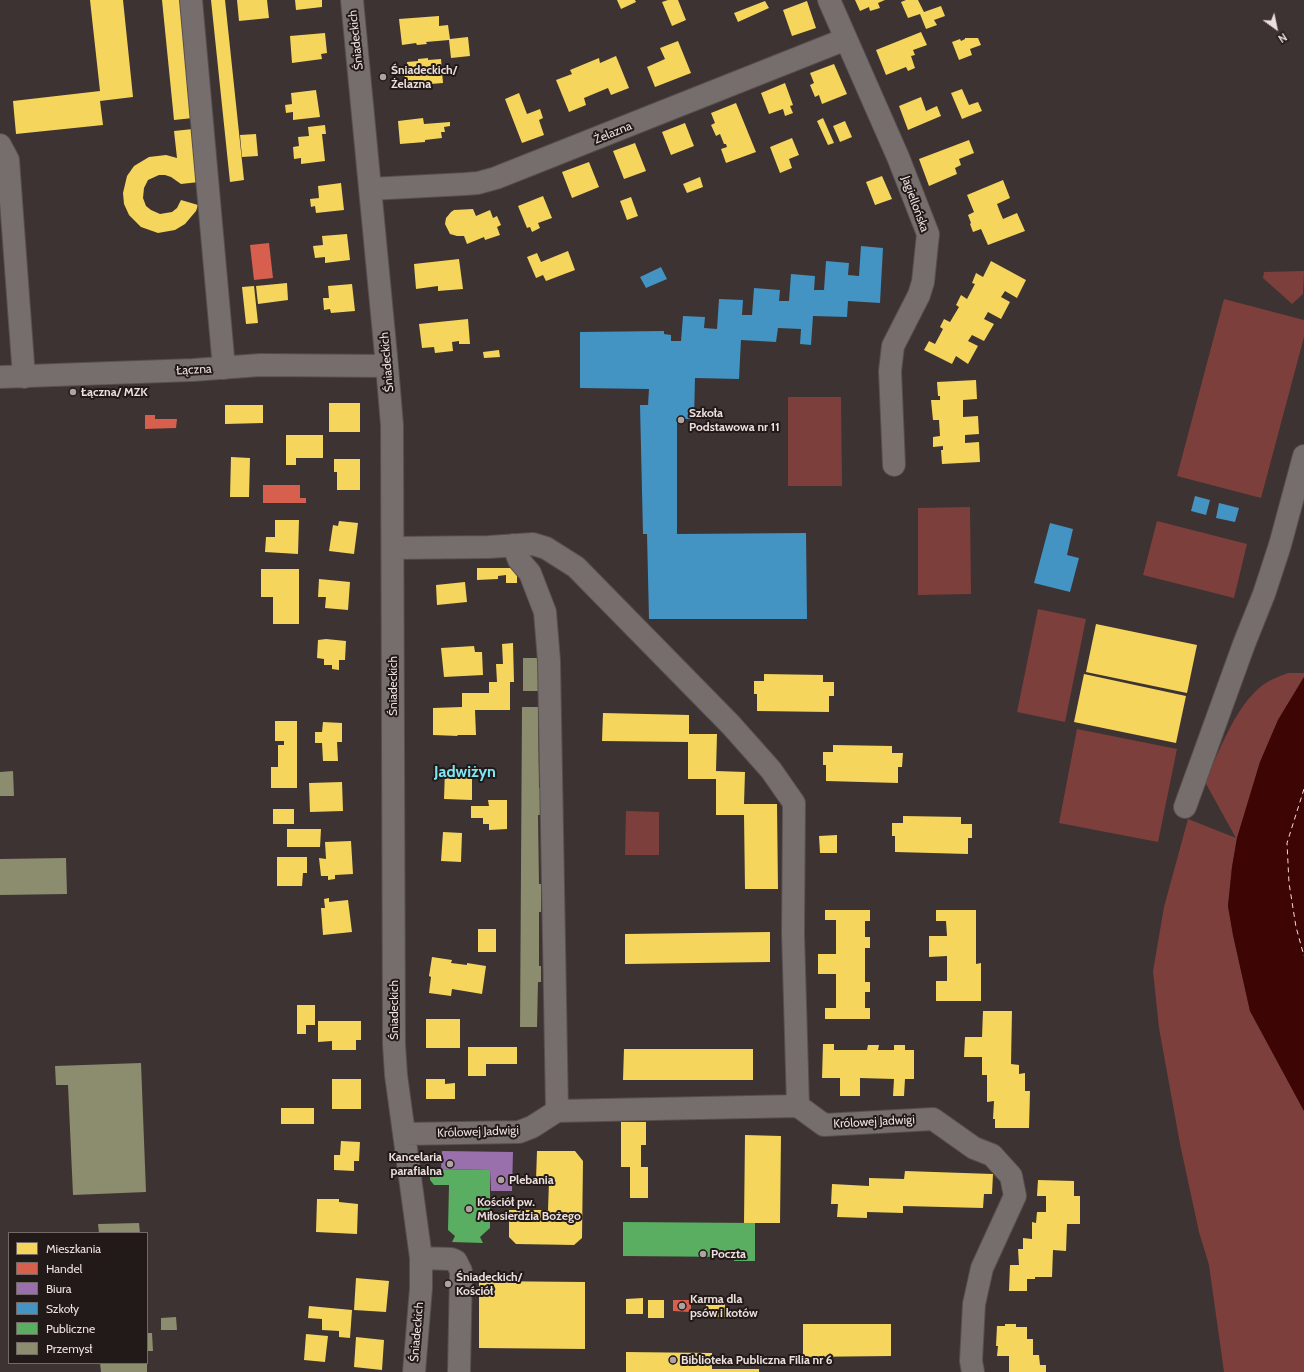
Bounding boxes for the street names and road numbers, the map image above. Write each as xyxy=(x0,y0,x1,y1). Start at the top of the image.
street label: Śniadeckich xyxy=(346,9,366,71)
street label: Żelazna xyxy=(592,119,634,147)
street label: Jagiellońska xyxy=(898,174,932,234)
street label: Śniadeckich xyxy=(377,331,397,393)
street label: Łączna xyxy=(176,362,212,378)
street label: Śniadeckich xyxy=(386,656,400,716)
street label: Śniadeckich xyxy=(387,980,401,1040)
street label: Królowej Jadwigi xyxy=(833,1113,915,1131)
street label: Królowej Jadwigi xyxy=(437,1123,519,1141)
street label: Śniadeckich xyxy=(407,1301,427,1363)

